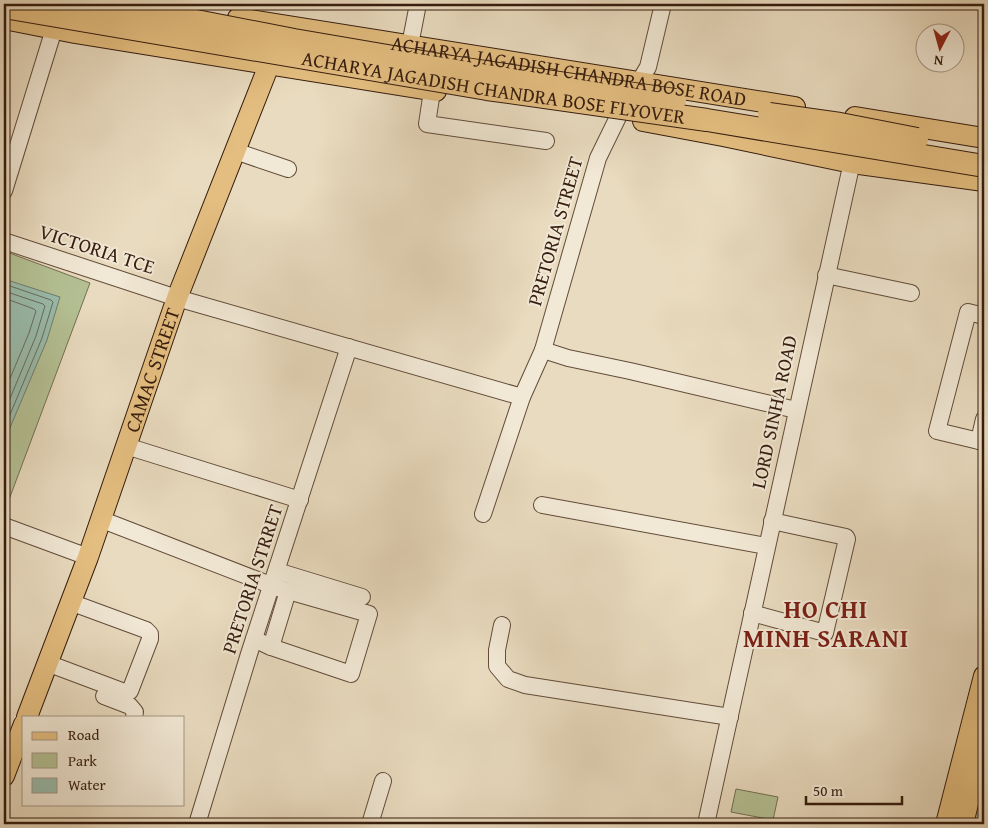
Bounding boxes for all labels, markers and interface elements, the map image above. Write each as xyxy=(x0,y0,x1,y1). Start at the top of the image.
north arrow xyxy=(916,22,966,72)
street label: ACHARYA JAGADISH CHANDRA BOSE ROAD xyxy=(389,28,749,113)
street label: ACHARYA JAGADISH CHANDRA BOSE FLYOVER xyxy=(300,43,688,131)
text: N xyxy=(932,50,944,71)
street label: PRETORIA STREET xyxy=(519,153,590,309)
street label: VICTORIA TCE xyxy=(36,216,159,281)
street label: CAMAC STREET xyxy=(117,304,187,436)
street label: LORD SINHA ROAD xyxy=(743,333,804,491)
street label: PRETORIA STRRET xyxy=(214,501,289,657)
district label: HO CHI MINH SARANI xyxy=(743,591,909,656)
legend xyxy=(22,716,185,806)
text: Road xyxy=(68,724,99,745)
text: Park xyxy=(68,750,97,771)
scale bar xyxy=(806,773,902,805)
text: Water xyxy=(68,774,106,795)
text: 50 m xyxy=(813,780,844,801)

